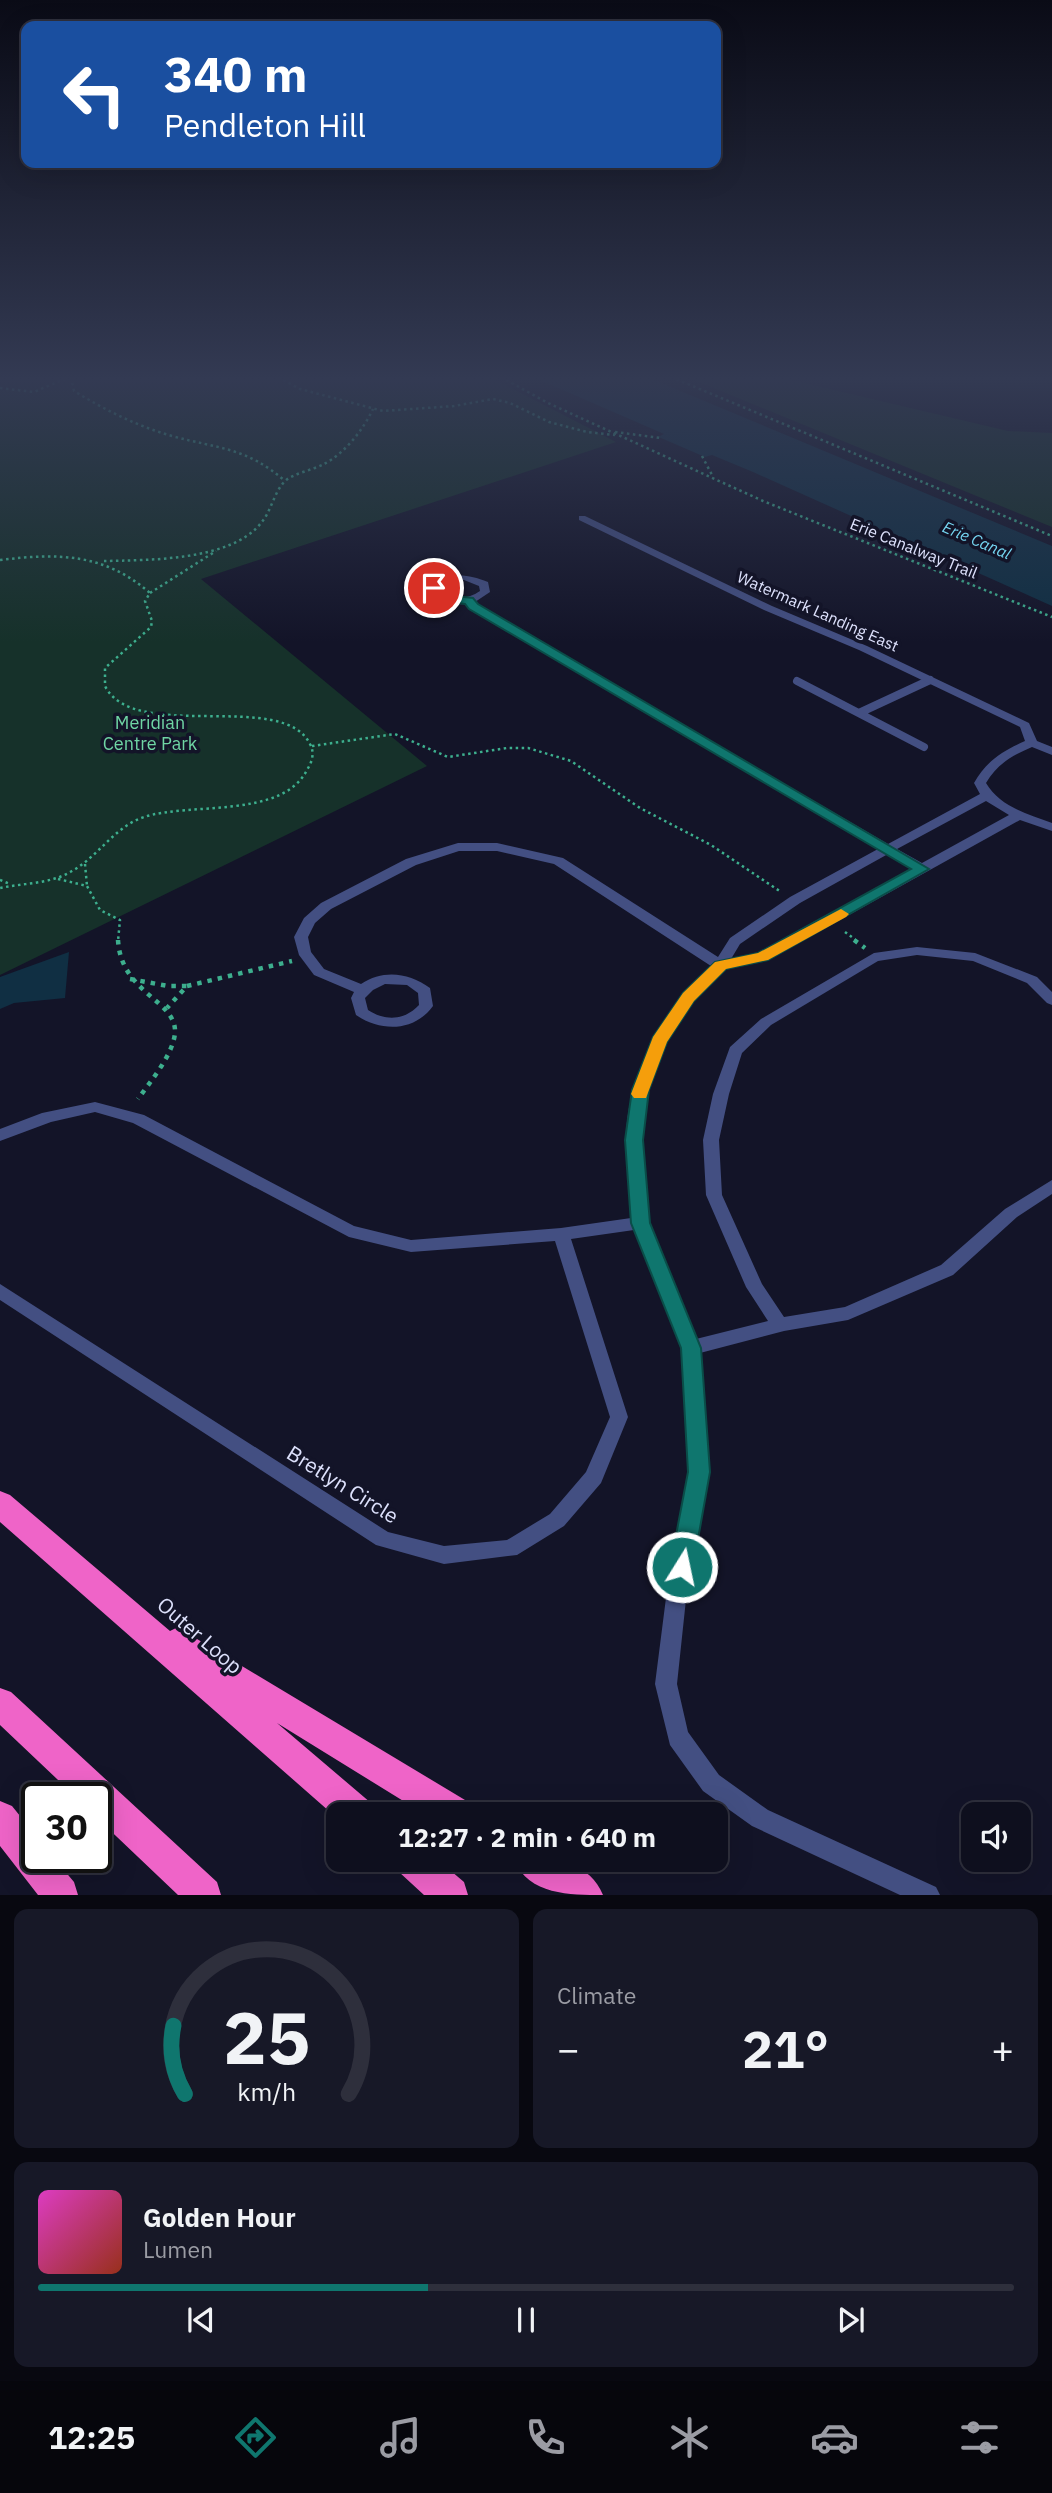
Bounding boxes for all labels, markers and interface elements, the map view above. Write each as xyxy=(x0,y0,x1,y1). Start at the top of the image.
text: 340 m xyxy=(164,42,308,105)
icon: left xyxy=(49,49,140,140)
text: Pendleton Hill xyxy=(164,104,366,146)
street label: Erie Canalway Trail xyxy=(847,513,981,583)
water label: Erie Canal xyxy=(940,517,1015,564)
pin xyxy=(404,558,464,618)
street label: Watermark Landing East xyxy=(734,566,902,656)
icon: arrive xyxy=(415,569,453,607)
park label: Meridian Centre Park xyxy=(103,711,198,755)
street label: Bretlyn Circle xyxy=(282,1439,404,1529)
position arrow xyxy=(645,1530,719,1604)
street label: Outer Loop xyxy=(151,1590,249,1680)
speed limit sign: 30 xyxy=(21,1782,112,1873)
map controls xyxy=(961,1802,1031,1872)
button: sound xyxy=(961,1802,1031,1872)
text: 12:27 · 2 min · 640 m xyxy=(398,1820,656,1854)
text: Climate xyxy=(557,1980,636,2010)
text: 25 xyxy=(223,1990,310,2085)
text: 21° xyxy=(742,2015,829,2082)
text: − xyxy=(557,2024,580,2073)
text: + xyxy=(991,2024,1014,2073)
text: km/h xyxy=(237,2075,296,2108)
text: Golden Hour xyxy=(143,2200,296,2234)
text: Lumen xyxy=(143,2234,213,2264)
icon: previous xyxy=(182,2301,220,2339)
icon: pause xyxy=(507,2301,545,2339)
icon: next xyxy=(832,2301,870,2339)
icon: directions xyxy=(231,2413,280,2462)
icon: music xyxy=(376,2413,425,2462)
icon: phone xyxy=(521,2413,570,2462)
icon: climate xyxy=(665,2413,714,2462)
icon: car xyxy=(810,2413,859,2462)
icon: filters xyxy=(955,2413,1004,2462)
text: 12:25 xyxy=(48,2416,135,2458)

